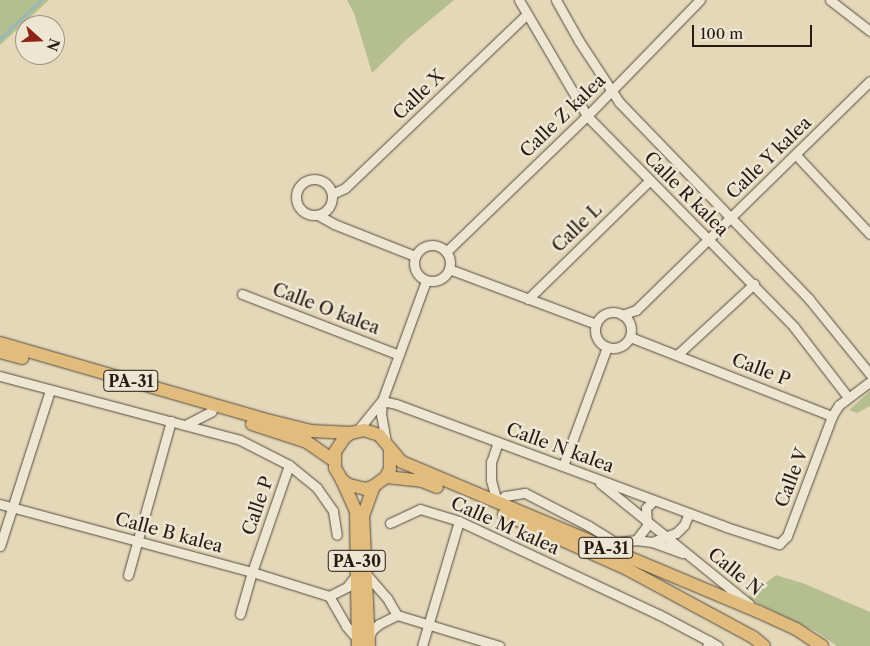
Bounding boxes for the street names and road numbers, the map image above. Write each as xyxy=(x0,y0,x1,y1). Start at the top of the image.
street label: Calle X xyxy=(389,65,449,125)
street label: Calle Z kalea xyxy=(516,70,610,162)
street label: Calle Y kalea xyxy=(722,112,816,204)
street label: Calle R kalea xyxy=(639,147,733,241)
street label: Calle L xyxy=(548,199,606,257)
street label: Calle O kalea xyxy=(269,279,383,339)
street label: Calle P xyxy=(729,349,793,391)
road number: PA-31 xyxy=(102,368,160,394)
street label: Calle N kalea xyxy=(503,419,617,477)
street label: Calle V xyxy=(771,445,813,511)
street label: Calle P xyxy=(238,474,278,538)
street label: Calle M kalea xyxy=(447,492,563,560)
street label: Calle B kalea xyxy=(113,508,225,558)
road number: PA-31 xyxy=(577,534,635,562)
street label: Calle N xyxy=(703,544,767,600)
road number: PA-30 xyxy=(327,548,387,574)

